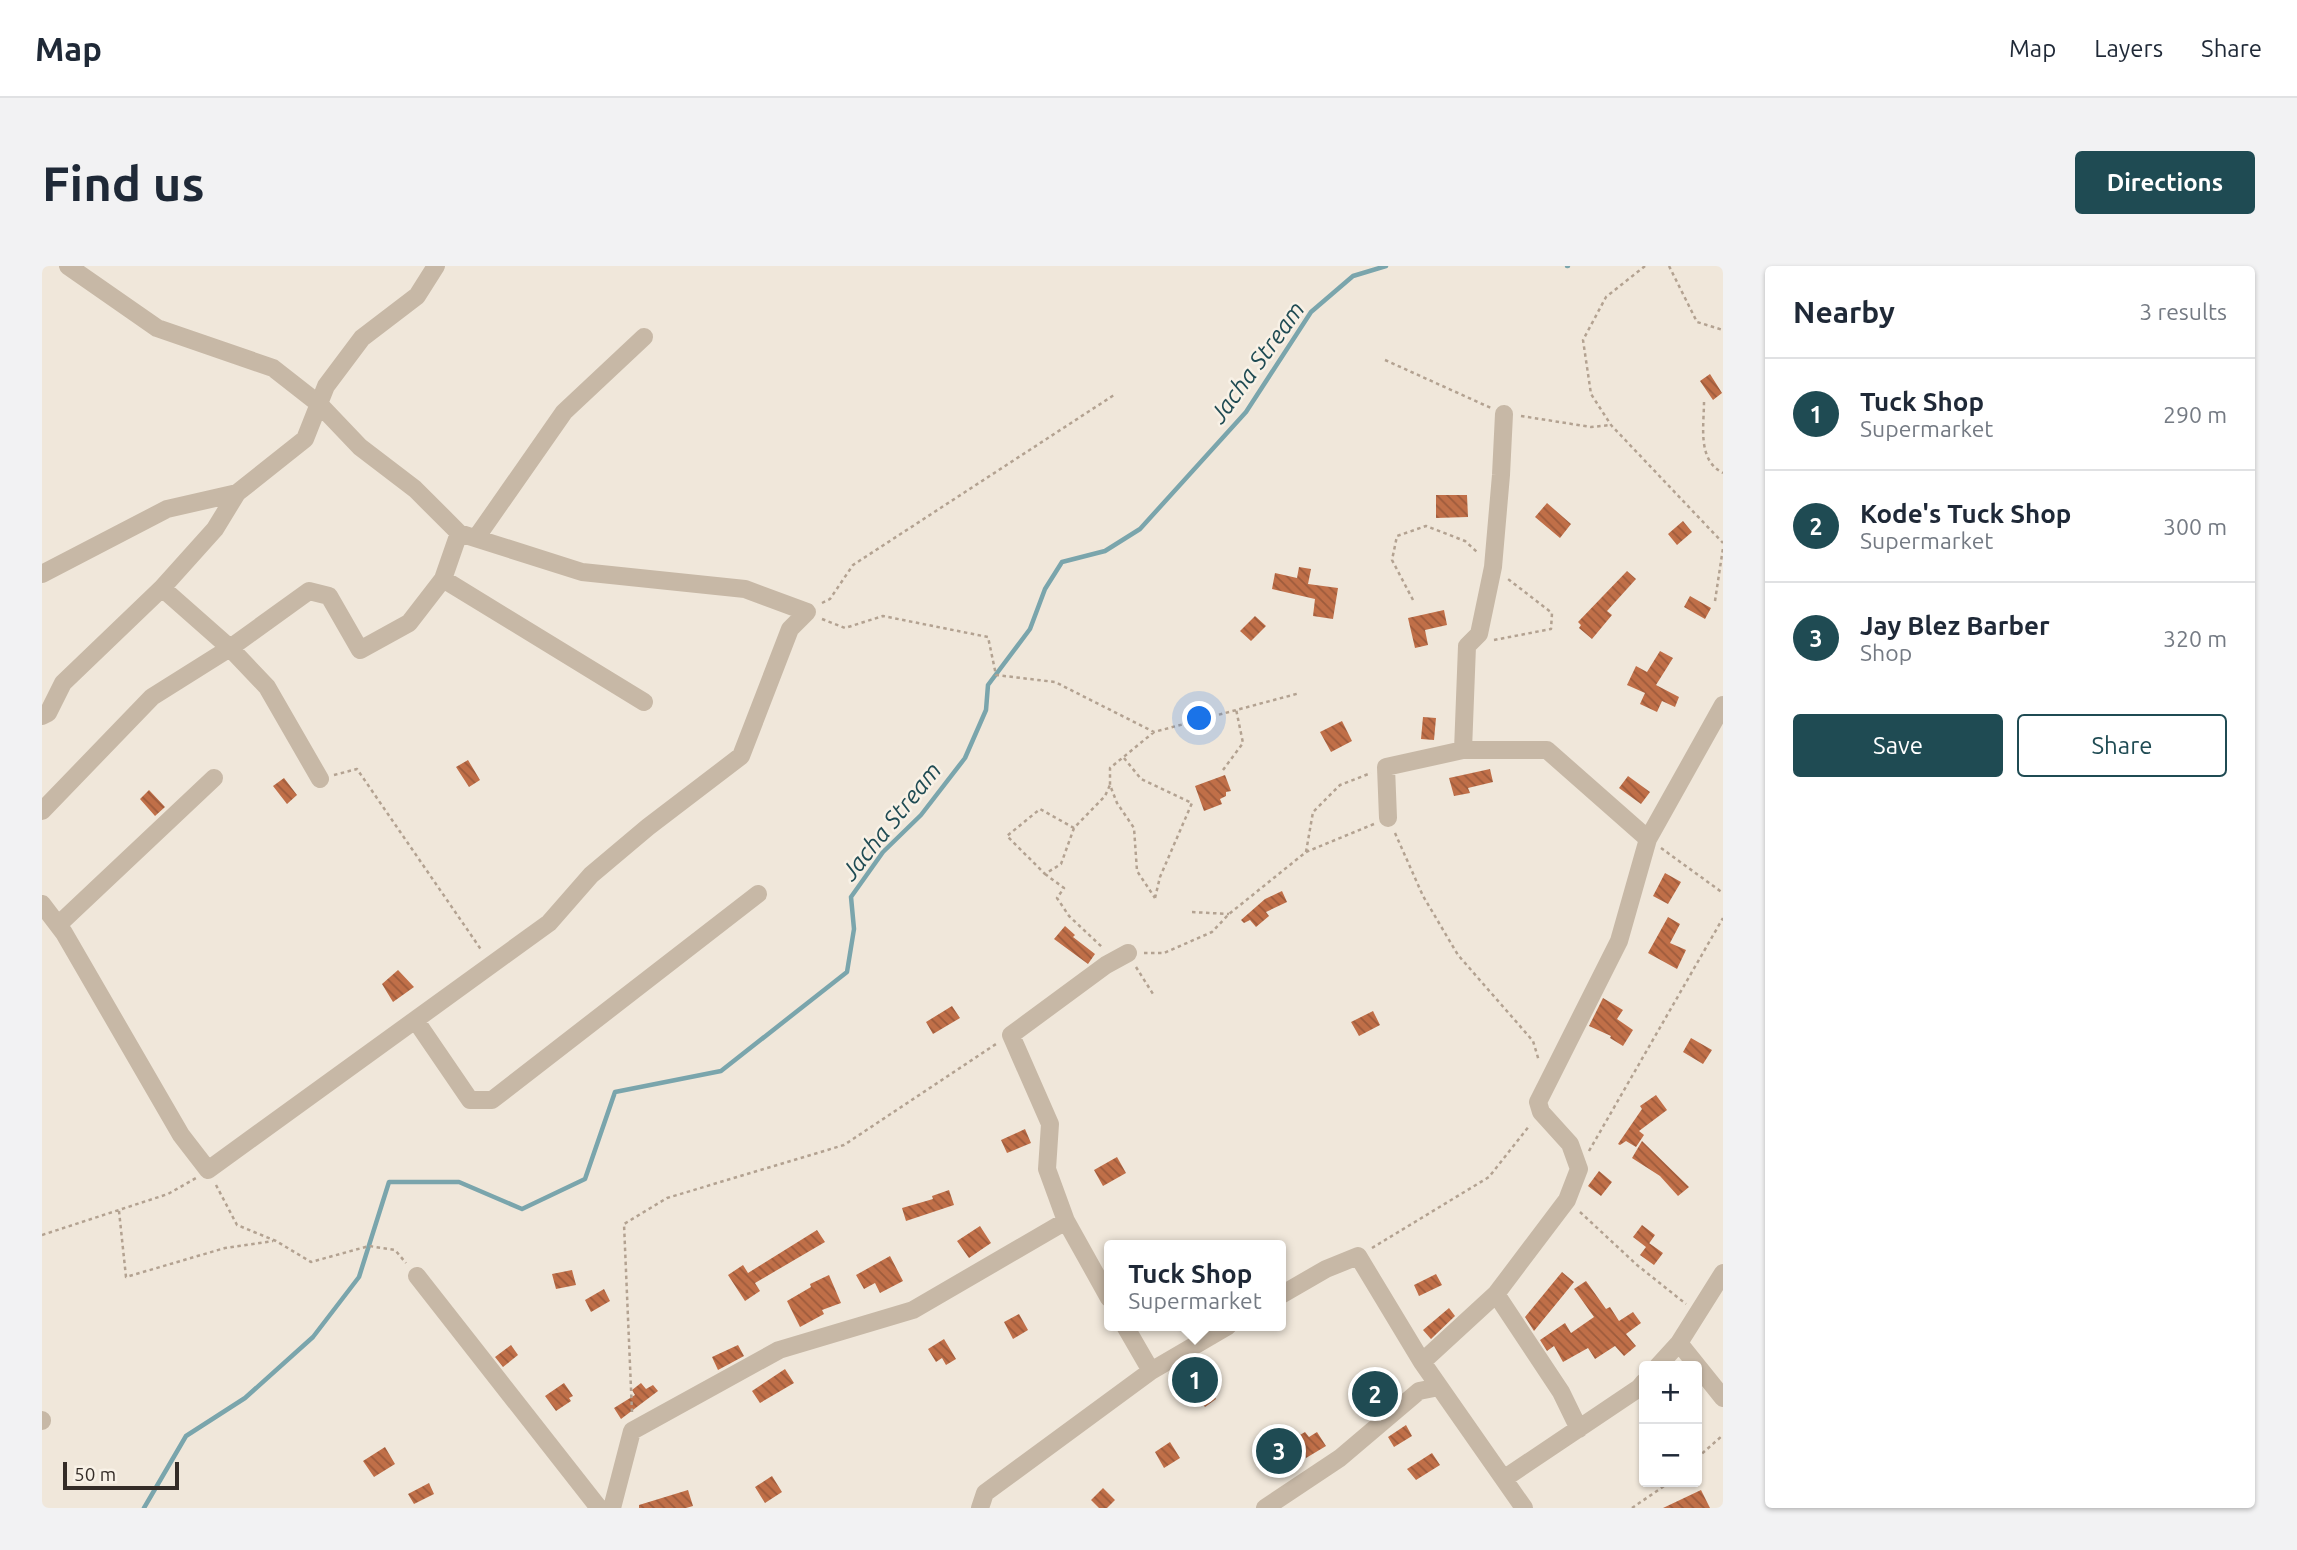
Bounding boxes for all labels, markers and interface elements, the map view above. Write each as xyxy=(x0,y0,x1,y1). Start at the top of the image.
text: Map xyxy=(35,30,102,67)
text: Map xyxy=(2009,35,2056,62)
text: Layers xyxy=(2094,35,2163,62)
text: Share xyxy=(2201,35,2262,62)
button: Directions xyxy=(2075,151,2255,214)
text: Find us xyxy=(42,155,205,210)
text: Nearby xyxy=(1793,295,1895,329)
water label: Jacha Stream xyxy=(1203,296,1310,429)
text: 3 results xyxy=(2139,299,2227,324)
text: Tuck Shop xyxy=(1860,387,1984,416)
text: 1 xyxy=(1810,402,1822,427)
text: 290 m xyxy=(2163,402,2227,427)
text: Supermarket xyxy=(1860,416,1993,441)
text: Kode's Tuck Shop xyxy=(1860,499,2071,528)
text: 2 xyxy=(1810,514,1822,539)
text: 300 m xyxy=(2163,514,2227,539)
text: Supermarket xyxy=(1860,528,1993,553)
text: Jay Blez Barber xyxy=(1860,611,2050,640)
text: 3 xyxy=(1810,626,1822,651)
text: 320 m xyxy=(2163,626,2227,651)
text: Shop xyxy=(1860,640,1912,665)
your location xyxy=(1182,701,1216,735)
button: Save xyxy=(1793,714,2003,777)
button: Share xyxy=(2017,714,2227,777)
water label: Jacha Stream xyxy=(835,757,946,886)
popup xyxy=(1104,1240,1286,1331)
text: Tuck Shop xyxy=(1128,1259,1252,1288)
text: Supermarket xyxy=(1128,1288,1262,1313)
pin: 1 xyxy=(1172,1354,1218,1406)
map controls xyxy=(1639,1361,1702,1487)
button: + xyxy=(1639,1361,1702,1424)
pin: 2 xyxy=(1352,1368,1398,1420)
button: − xyxy=(1639,1424,1702,1487)
pin: 3 xyxy=(1256,1425,1302,1477)
scale bar xyxy=(63,1459,178,1491)
text: 50 m xyxy=(74,1463,116,1485)

